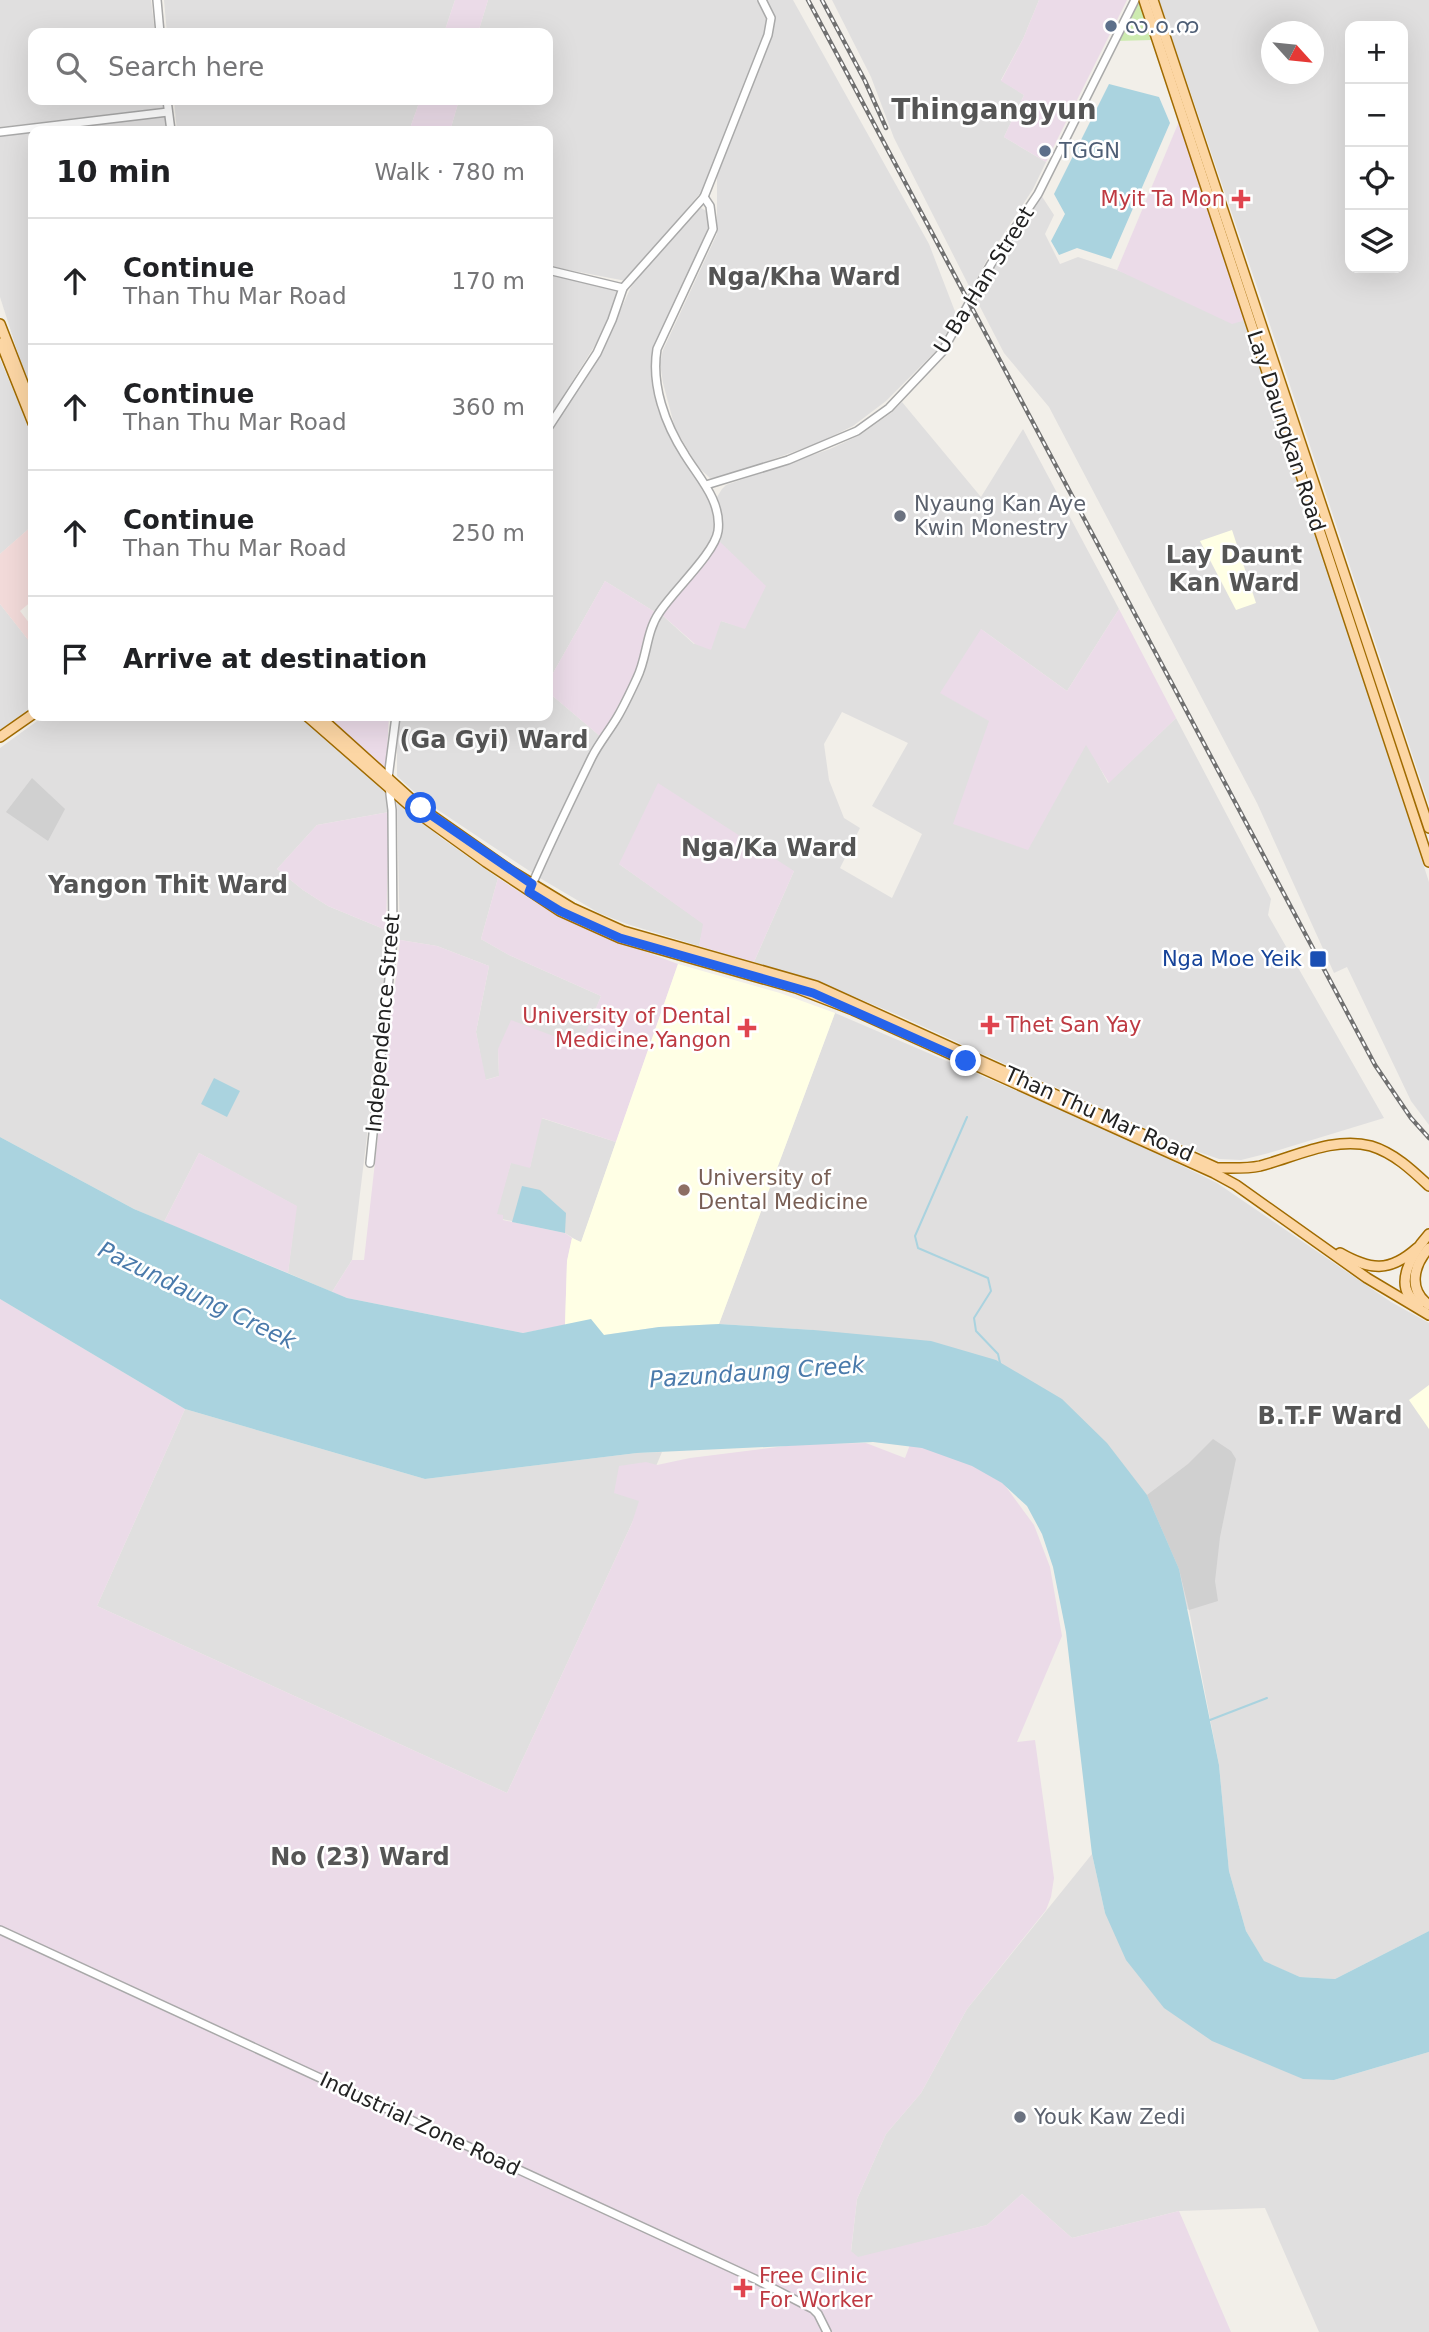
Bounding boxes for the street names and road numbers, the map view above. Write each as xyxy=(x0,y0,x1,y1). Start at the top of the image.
street label: U Ba Han Street xyxy=(929,202,1039,358)
street label: Lay Daungkan Road xyxy=(1242,327,1330,535)
street label: Independence Street xyxy=(361,912,405,1134)
street label: Than Thu Mar Road xyxy=(1000,1061,1197,1166)
street label: Industrial Zone Road xyxy=(316,2067,524,2181)

